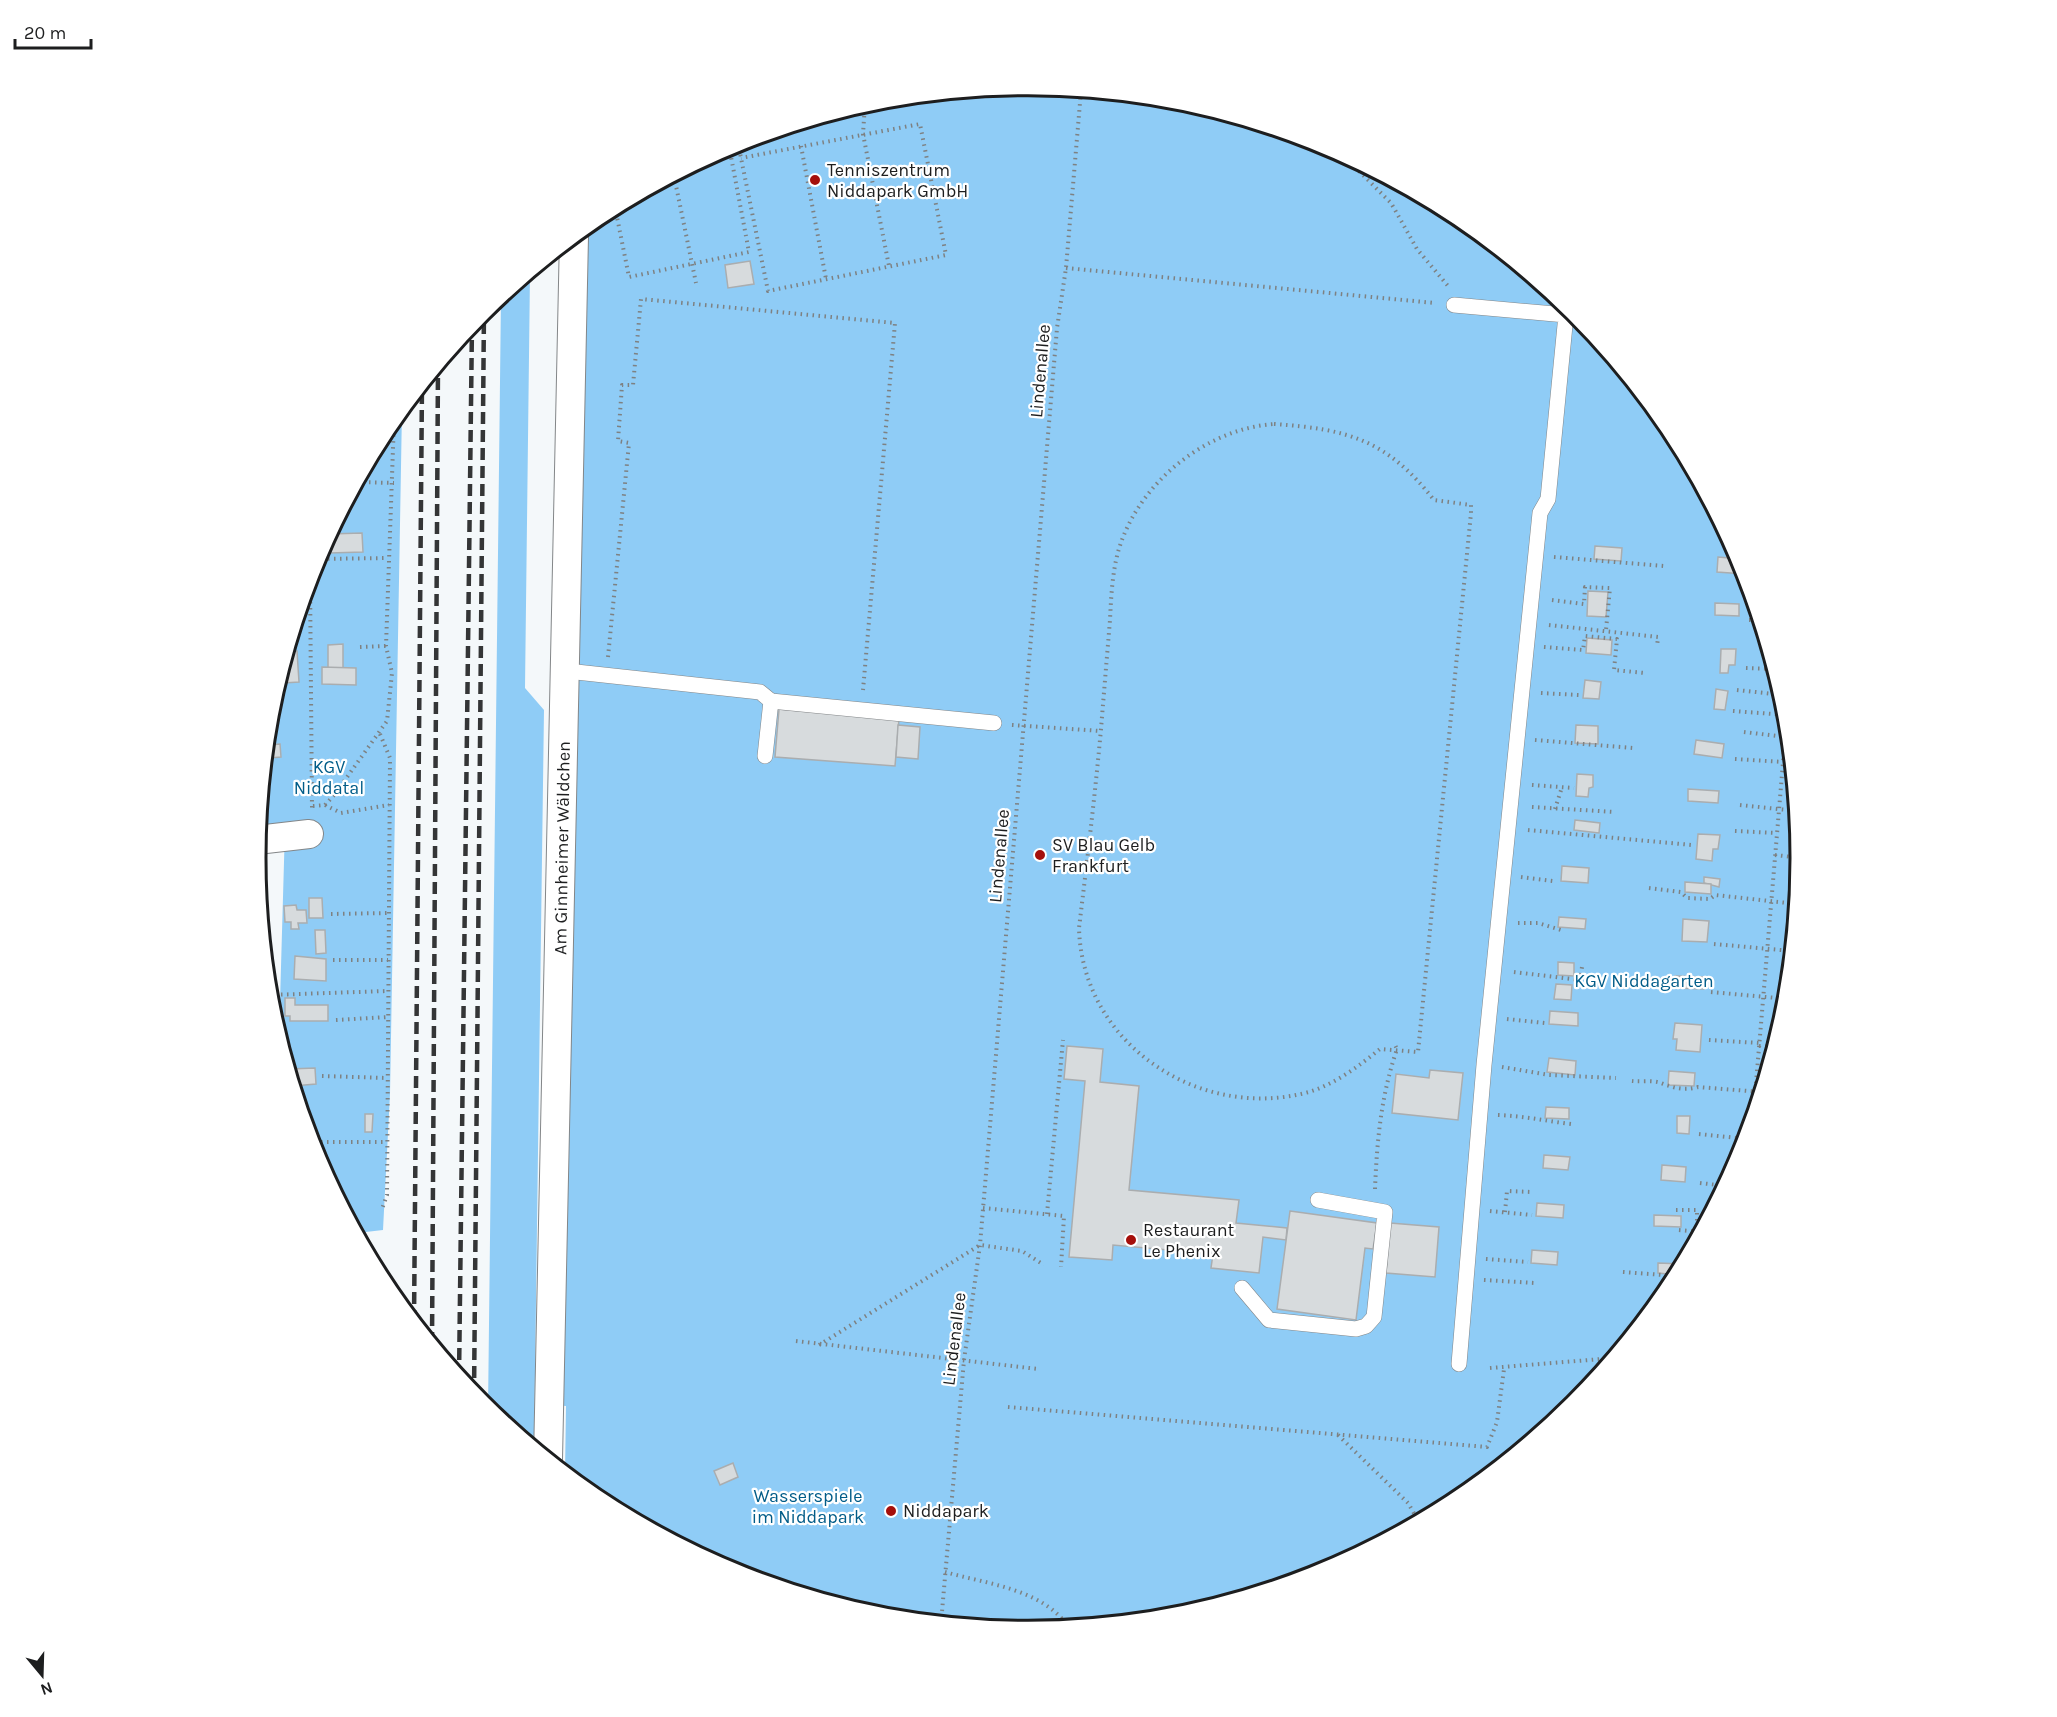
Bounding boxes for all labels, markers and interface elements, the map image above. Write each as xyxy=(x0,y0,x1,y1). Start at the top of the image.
scale bar xyxy=(15,12,92,50)
text: 20 m xyxy=(24,22,66,44)
place label: Tenniszentrum Niddapark GmbH xyxy=(827,159,968,202)
marker: Tenniszentrum Niddapark GmbH xyxy=(808,173,822,187)
street label: Lindenallee xyxy=(1025,323,1055,419)
street label: Am Ginnheimer Wäldchen xyxy=(549,741,575,955)
park label: KGV Niddatal xyxy=(294,756,364,799)
street label: Lindenallee xyxy=(984,808,1014,904)
place label: SV Blau Gelb Frankfurt xyxy=(1052,834,1155,877)
marker: SV Blau Gelb Frankfurt xyxy=(1033,848,1047,862)
park label: KGV Niddagarten xyxy=(1574,970,1714,992)
place label: Restaurant Le Phenix xyxy=(1143,1219,1235,1262)
marker: Restaurant Le Phenix xyxy=(1124,1233,1138,1247)
street label: Lindenallee xyxy=(937,1291,971,1387)
park label: Wasserspiele im Niddapark xyxy=(752,1485,864,1528)
place label: Niddapark xyxy=(903,1500,989,1522)
marker: Niddapark xyxy=(884,1504,898,1518)
north arrow xyxy=(12,1645,72,1705)
text: N xyxy=(38,1678,55,1700)

